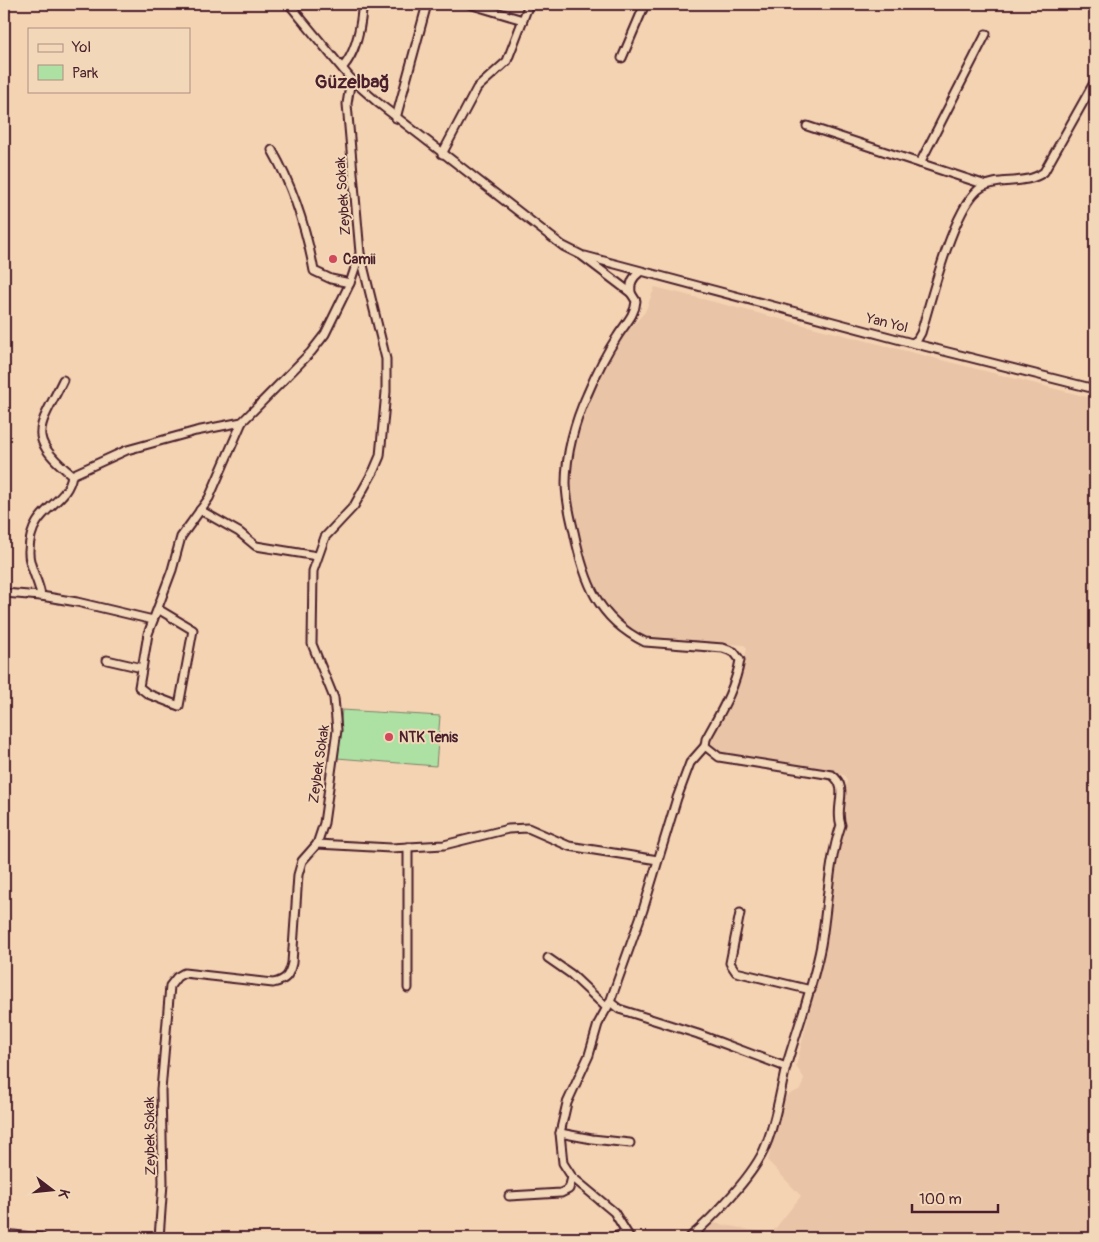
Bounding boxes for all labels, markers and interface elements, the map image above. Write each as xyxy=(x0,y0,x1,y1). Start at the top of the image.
legend xyxy=(28,28,190,92)
text: Yol xyxy=(71,38,91,57)
text: Park xyxy=(72,64,99,83)
district label: Güzelbağ xyxy=(315,70,389,94)
street label: Zeybek Sokak xyxy=(332,156,354,236)
place label: Camii xyxy=(343,251,376,268)
marker: Camii xyxy=(327,253,339,265)
street label: Yan Yol xyxy=(863,309,910,336)
street label: Zeybek Sokak xyxy=(305,724,333,804)
place label: NTK Tenis xyxy=(399,729,459,746)
marker: NTK Tenis xyxy=(383,731,395,743)
street label: Zeybek Sokak xyxy=(141,1096,159,1176)
north arrow xyxy=(28,1164,78,1214)
scale bar xyxy=(912,1182,998,1214)
text: K xyxy=(55,1187,73,1200)
text: 100 m xyxy=(919,1190,962,1209)

